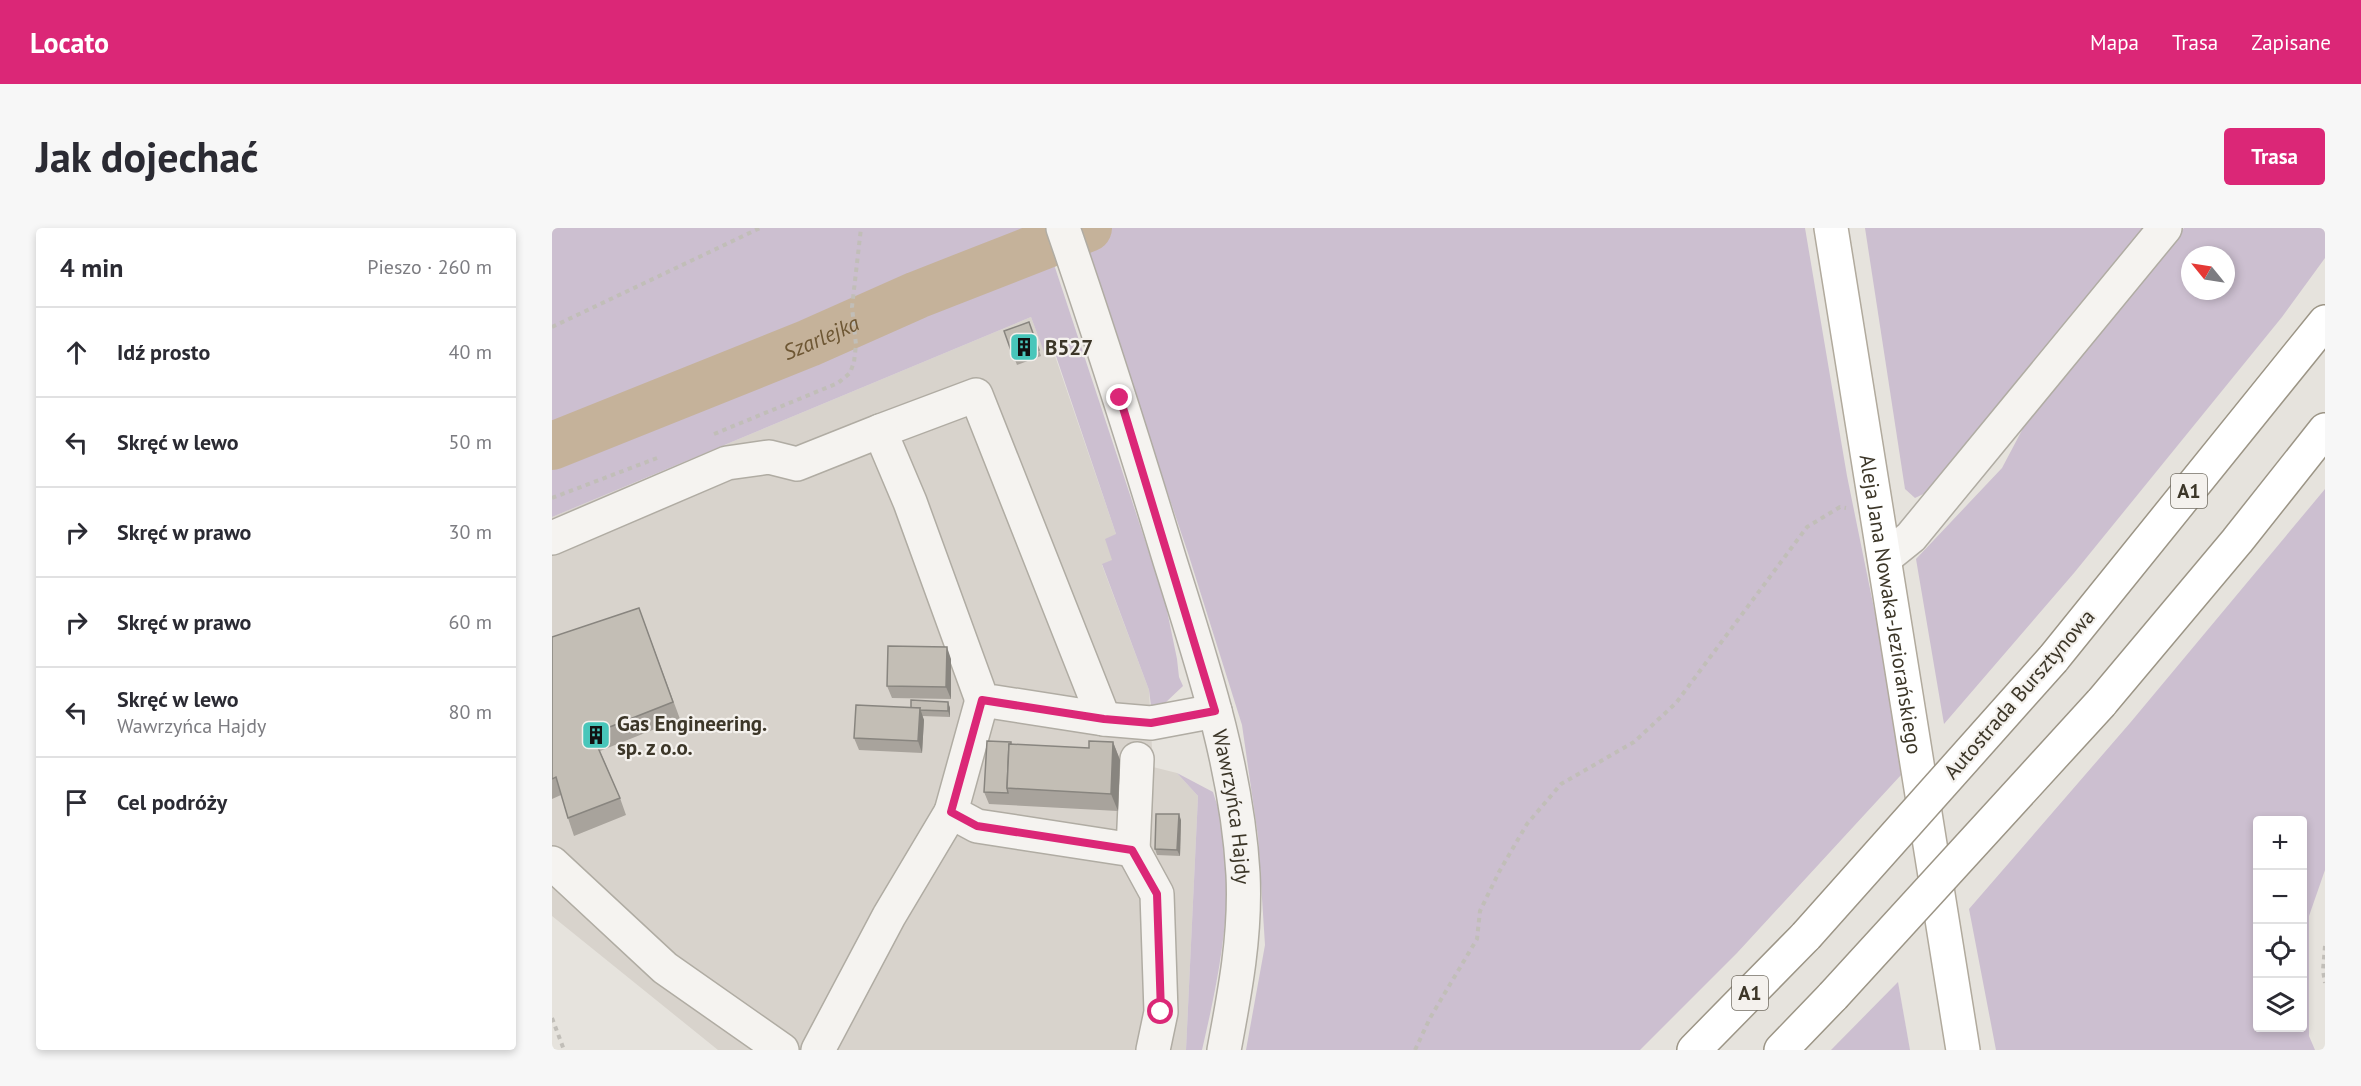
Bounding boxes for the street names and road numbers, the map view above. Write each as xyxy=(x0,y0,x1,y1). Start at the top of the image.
street label: Aleja Jana Nowaka-Jeziorańskiego xyxy=(1854,452,1929,756)
road number: A1 xyxy=(2171,474,2207,508)
street label: Autostrada Bursztynowa xyxy=(1938,603,2100,785)
street label: Wawrzyńca Hajdy xyxy=(1207,726,1257,885)
road number: A1 xyxy=(1732,976,1768,1010)

